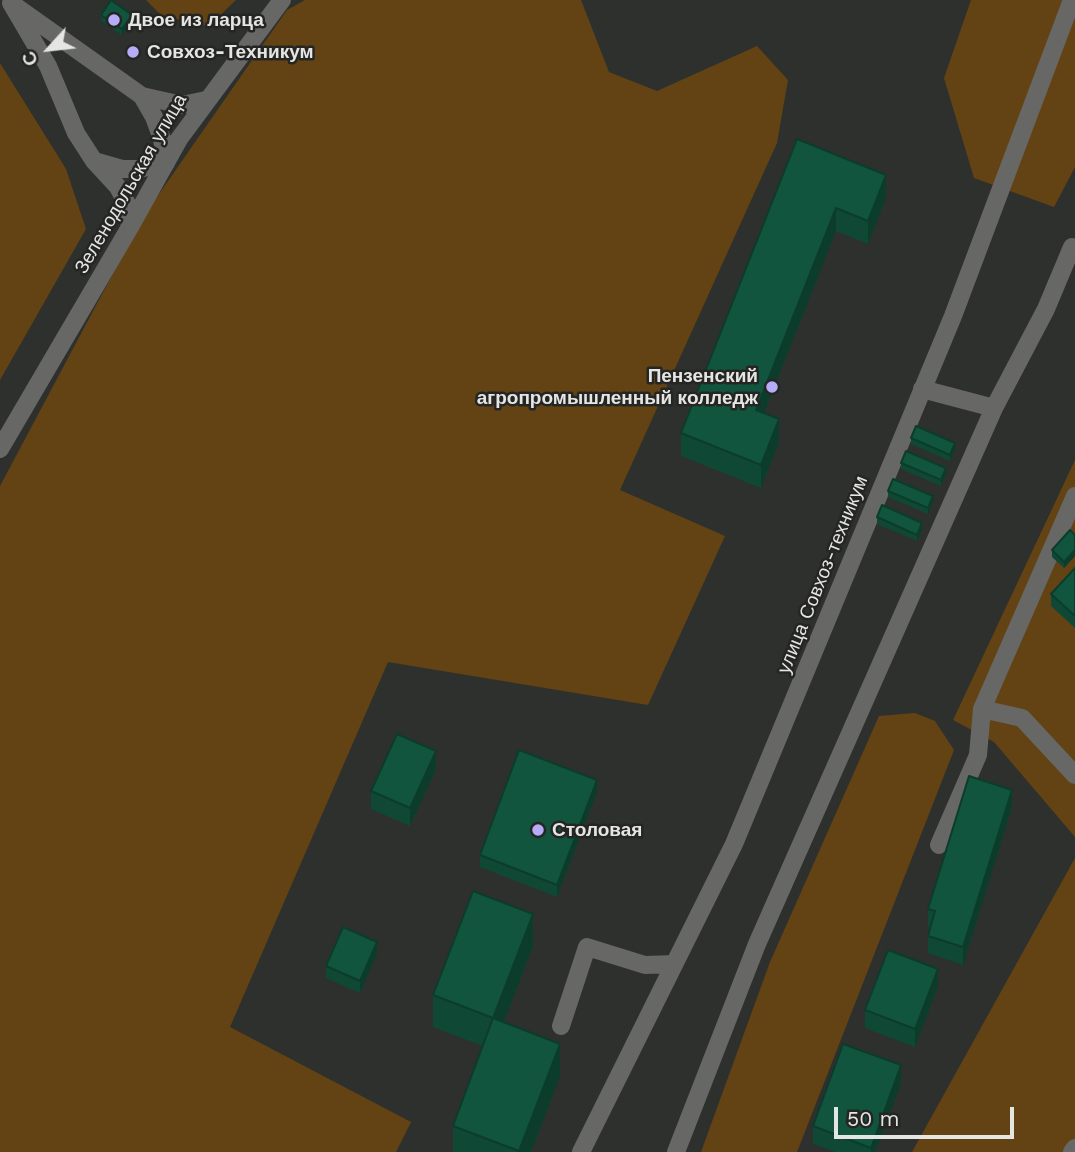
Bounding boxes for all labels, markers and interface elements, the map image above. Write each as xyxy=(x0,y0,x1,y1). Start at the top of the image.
place label: Двое из ларца xyxy=(128,9,264,31)
marker: Двое из ларца xyxy=(106,12,122,28)
north arrow xyxy=(14,14,84,84)
place label: Совхоз-Техникум xyxy=(147,41,314,63)
marker: Совхоз-Техникум xyxy=(125,44,141,60)
text: С xyxy=(16,47,43,70)
street label: Зеленодольская улица xyxy=(70,90,192,278)
place label: Пензенский агропромышленный колледж xyxy=(477,365,758,409)
marker: Пензенский агропромышленный колледж xyxy=(764,379,780,395)
street label: улица Совхоз-техникум xyxy=(773,473,873,677)
place label: Столовая xyxy=(552,819,642,841)
marker: Столовая xyxy=(530,822,546,838)
scale bar xyxy=(837,1092,1017,1136)
text: 50 m xyxy=(847,1106,899,1131)

